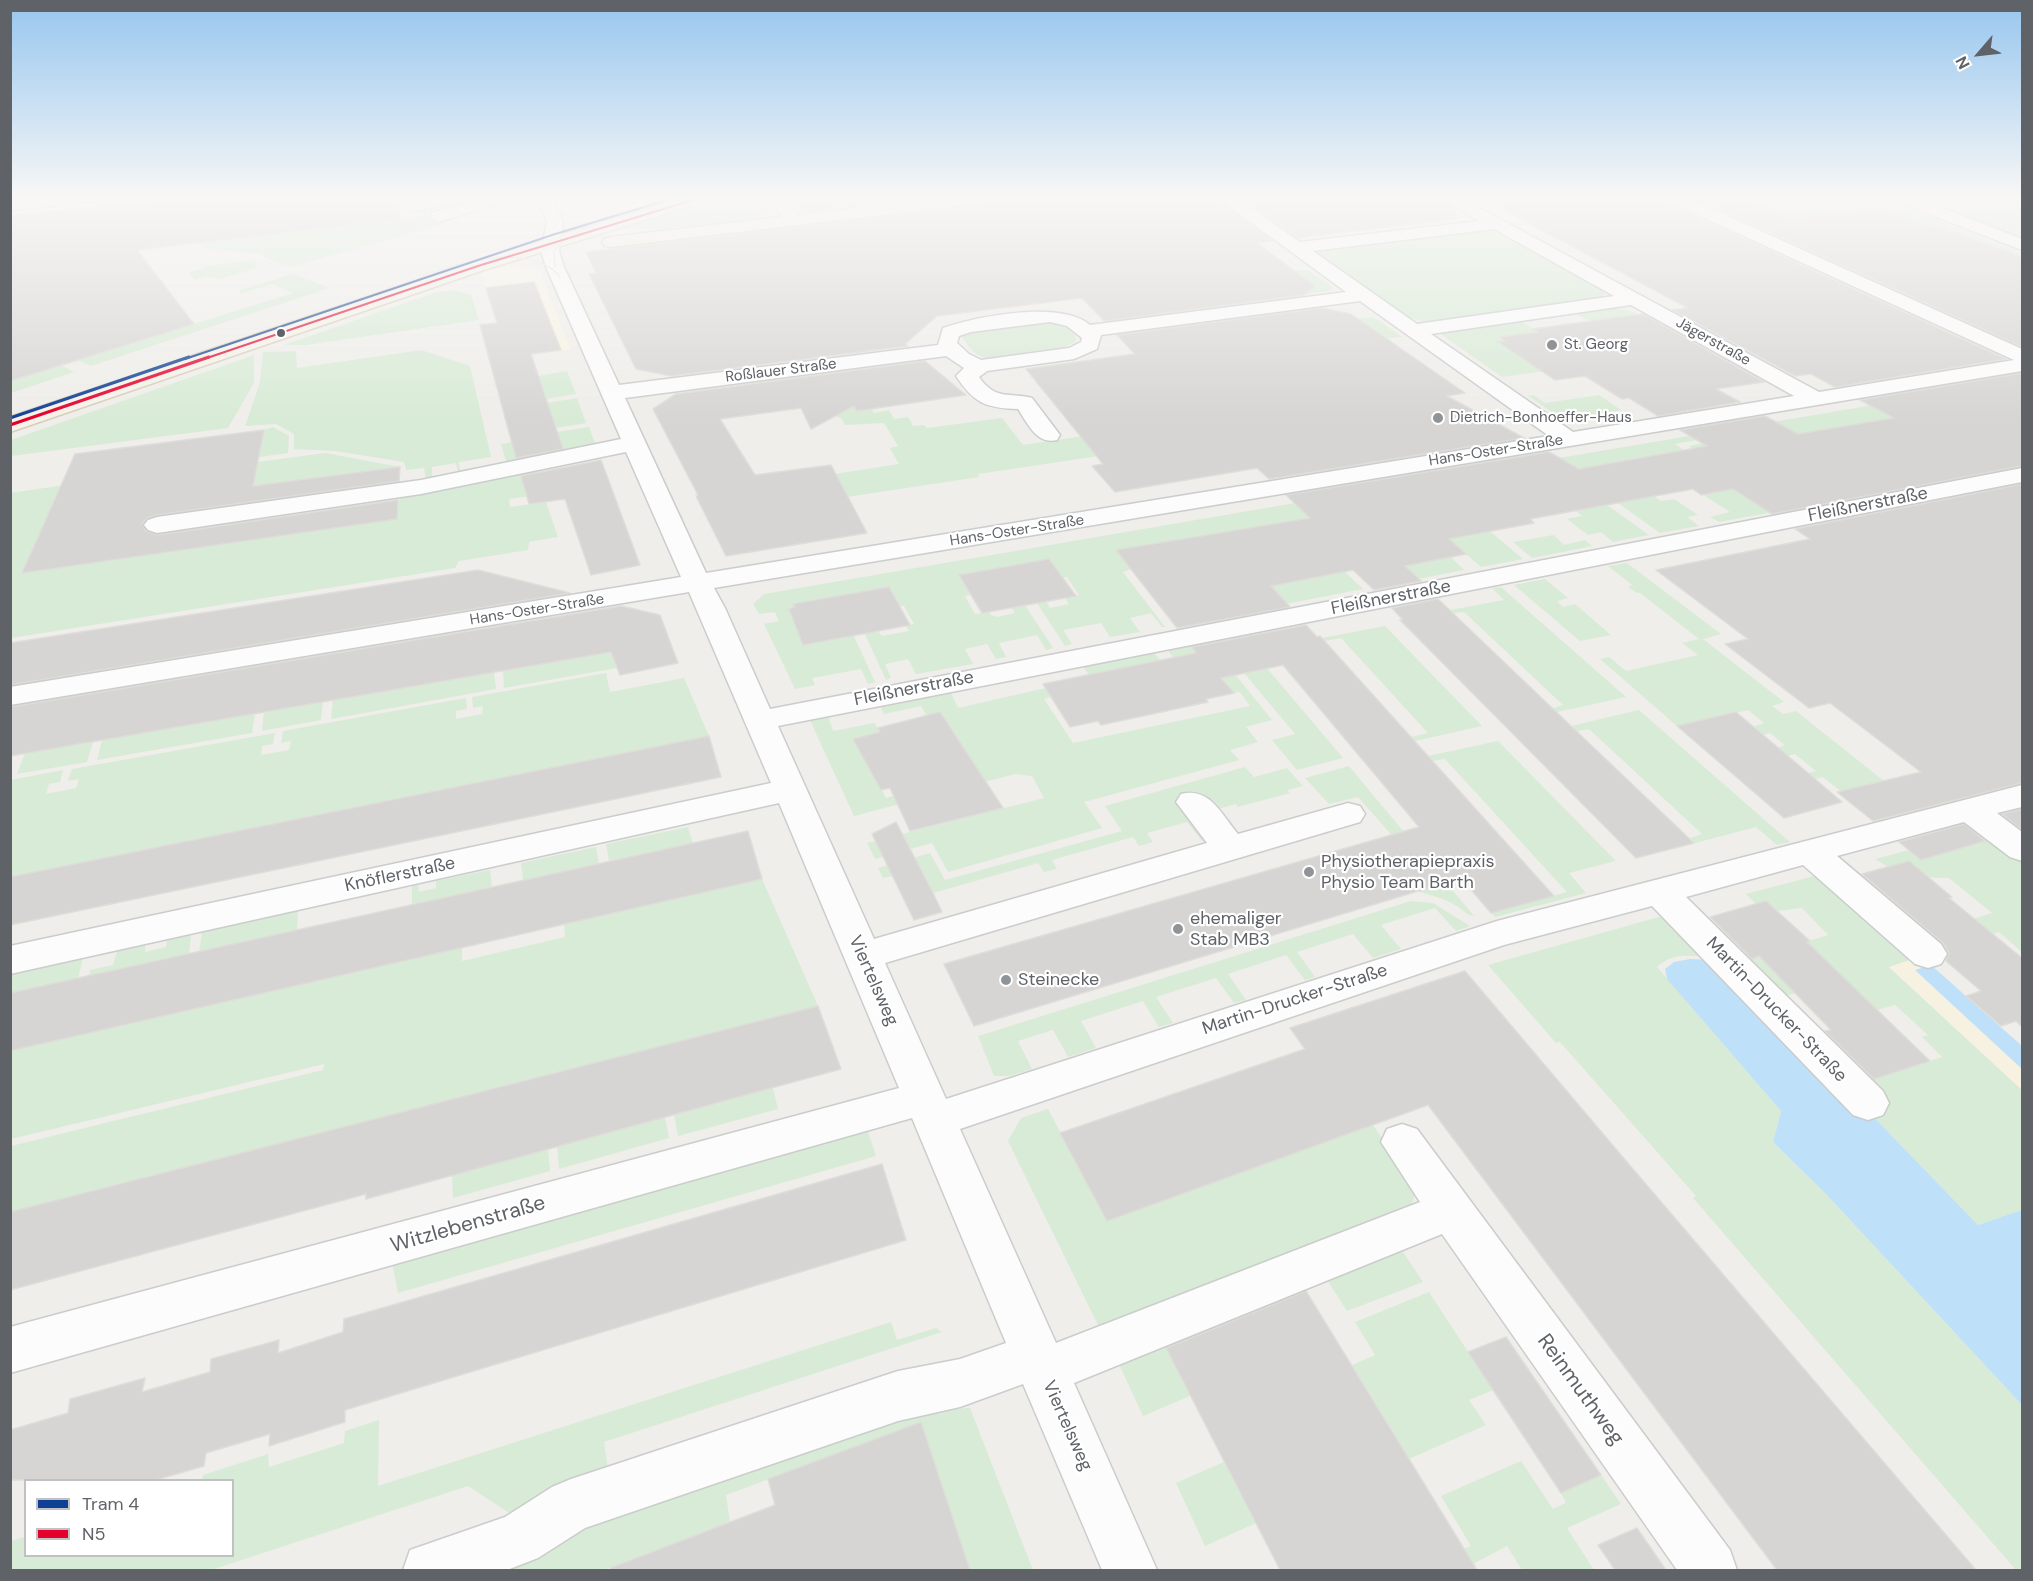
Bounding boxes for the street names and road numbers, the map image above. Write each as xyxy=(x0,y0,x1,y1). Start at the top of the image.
street label: Jägerstraße xyxy=(1672,314,1754,370)
street label: Roßlauer Straße xyxy=(724,355,838,387)
street label: Hans-Oster-Straße xyxy=(1428,431,1564,471)
street label: Fleißnerstraße xyxy=(1806,483,1930,527)
street label: Hans-Oster-Straße xyxy=(949,511,1085,551)
street label: Fleißnerstraße xyxy=(1329,576,1453,620)
street label: Hans-Oster-Straße xyxy=(469,590,605,630)
street label: Fleißnerstraße xyxy=(852,667,976,711)
street label: Knöflerstraße xyxy=(343,853,457,897)
street label: Viertelsweg xyxy=(843,932,903,1030)
street label: Martin-Drucker-Straße xyxy=(1701,933,1851,1087)
street label: Martin-Drucker-Straße xyxy=(1200,960,1390,1040)
street label: Witzlebenstraße xyxy=(388,1191,548,1259)
street label: Reinmuthweg xyxy=(1531,1330,1629,1450)
street label: Viertelsweg xyxy=(1037,1377,1097,1475)

